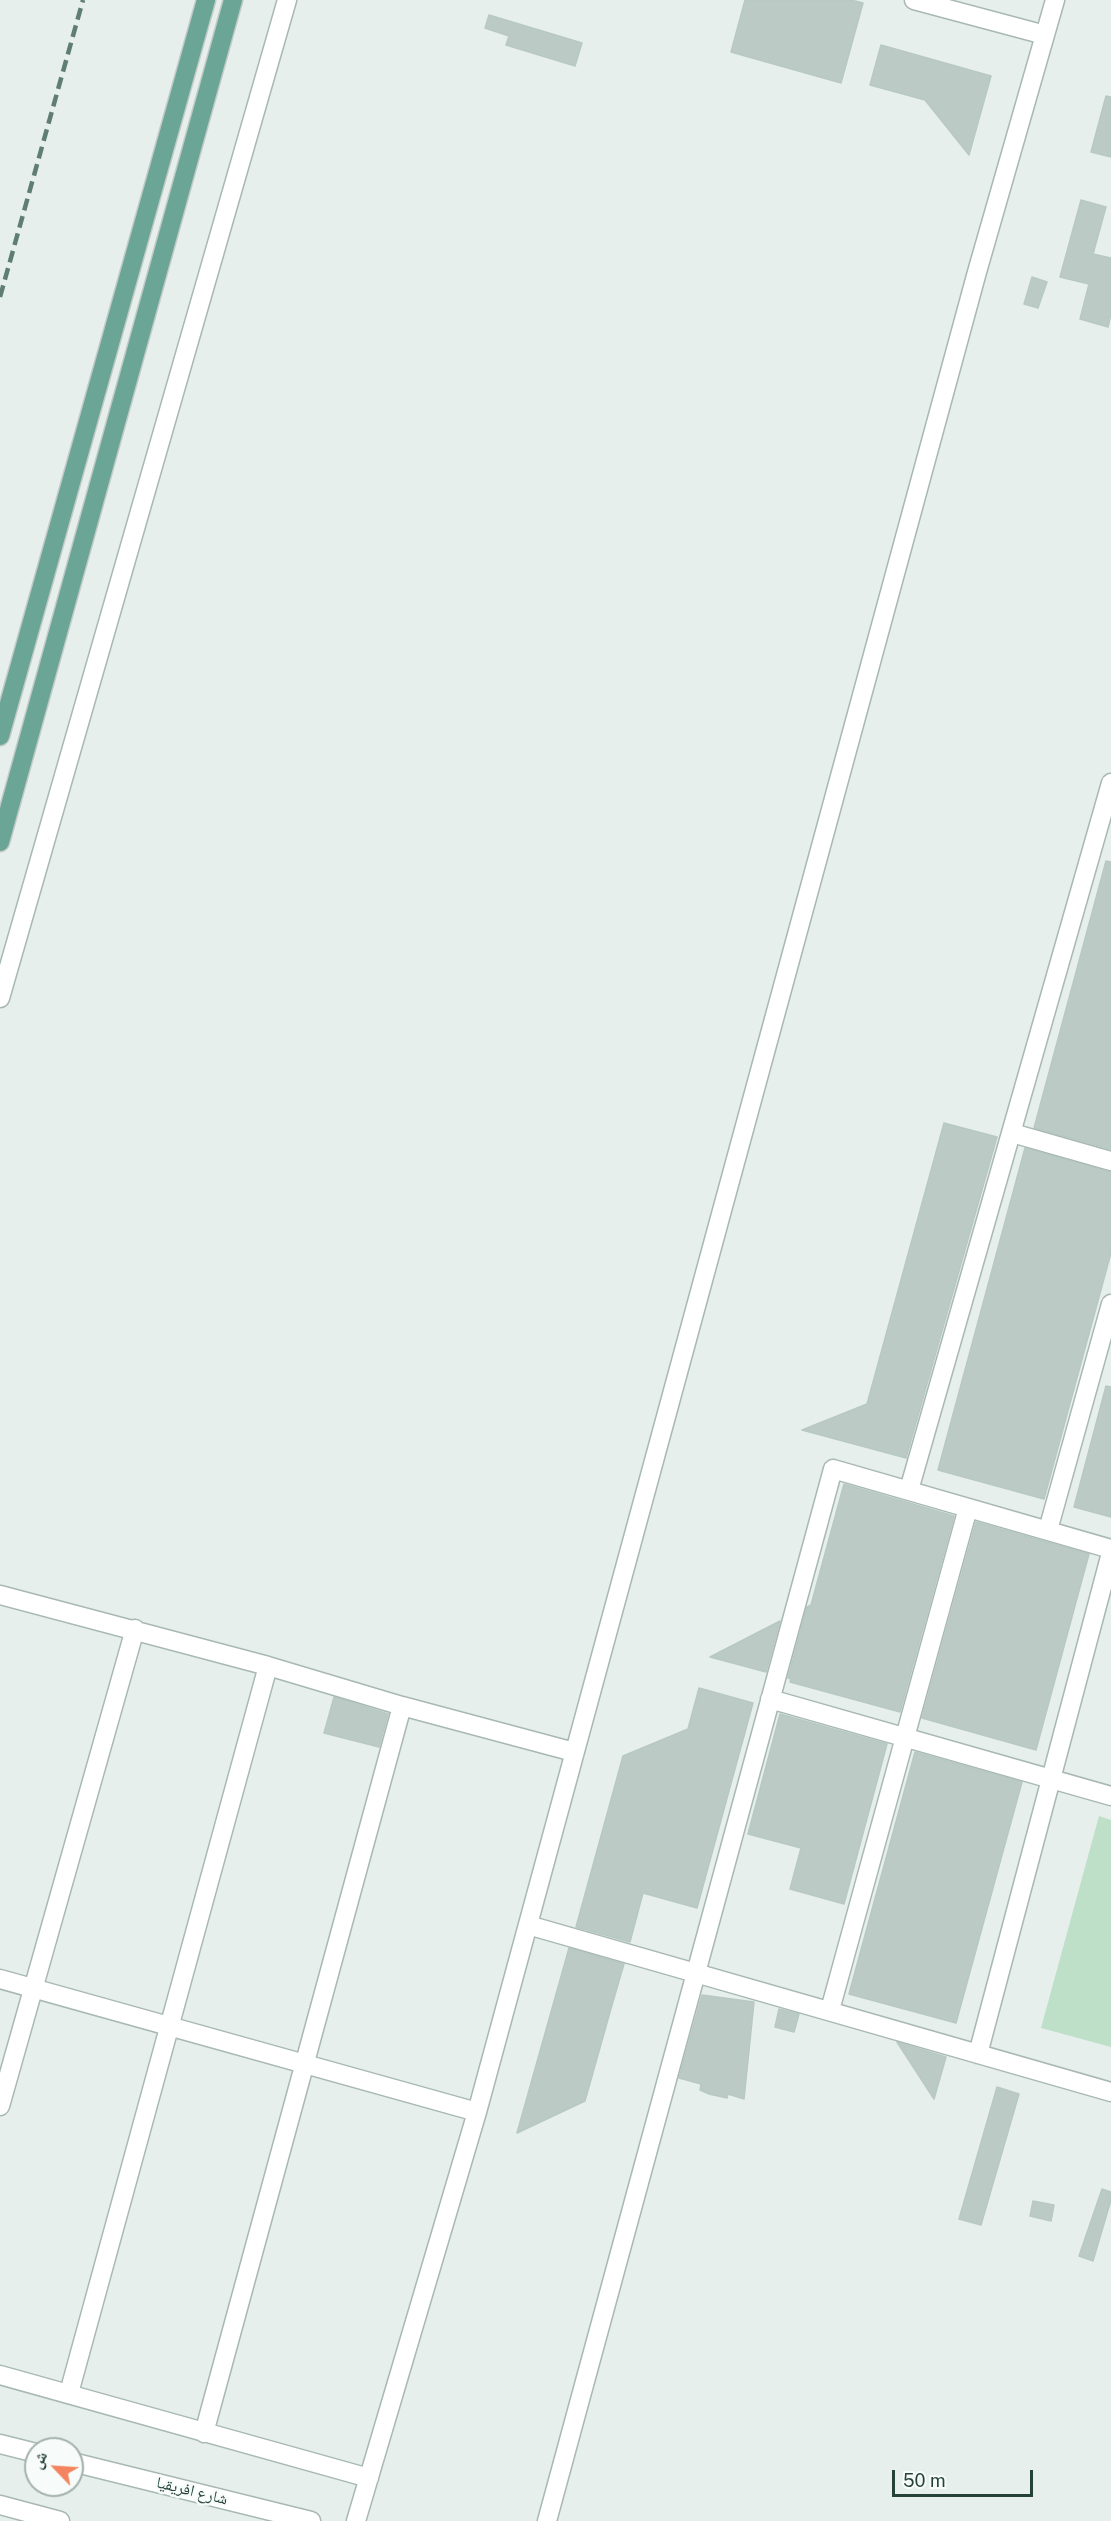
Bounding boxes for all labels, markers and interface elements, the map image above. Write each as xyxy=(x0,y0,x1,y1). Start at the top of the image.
north arrow xyxy=(24,2437,84,2497)
text: ش xyxy=(27,2448,51,2472)
scale bar xyxy=(895,2458,1036,2496)
text: 50 m xyxy=(903,2470,946,2491)
street label: شارع افريقيا xyxy=(154,2473,230,2509)

